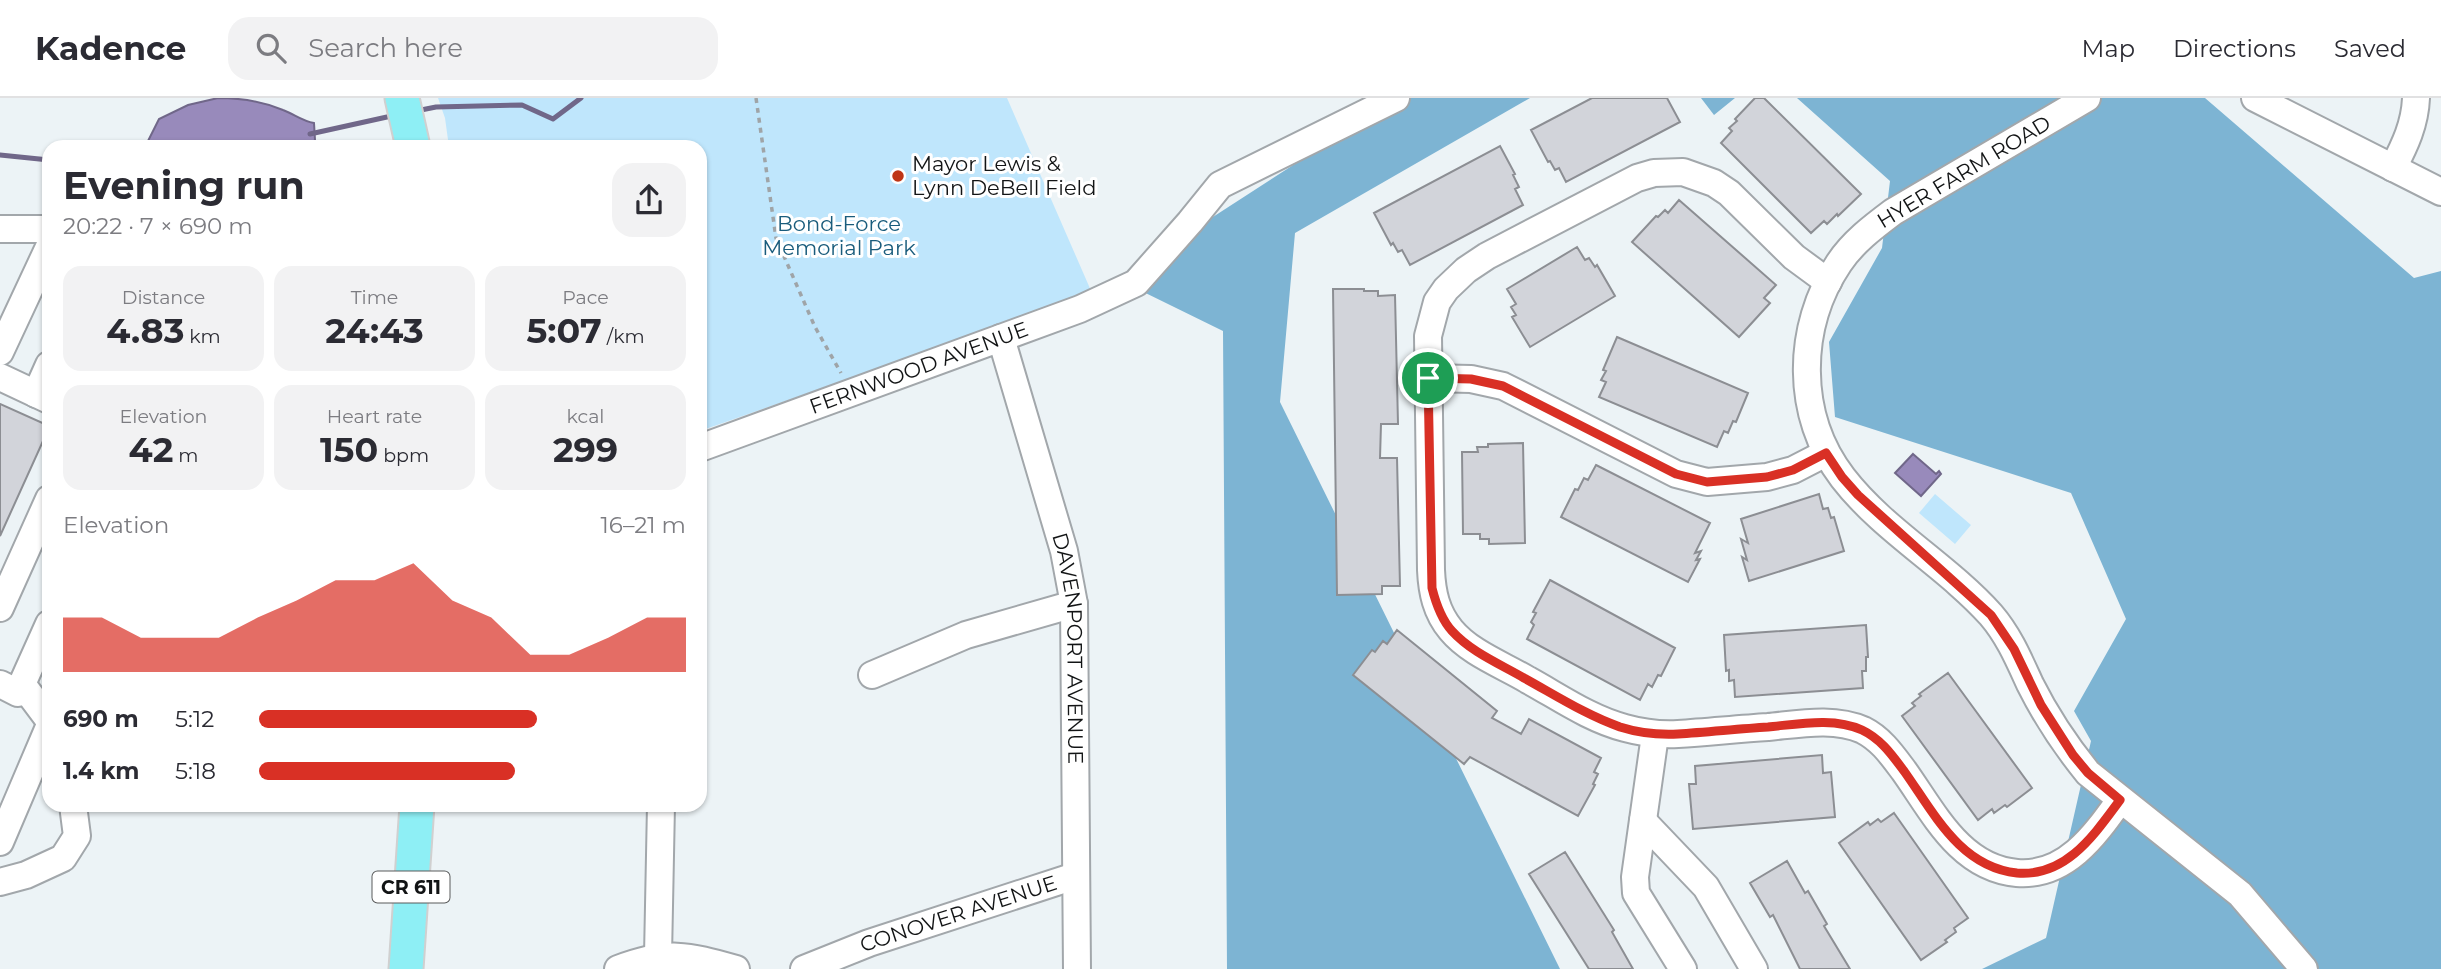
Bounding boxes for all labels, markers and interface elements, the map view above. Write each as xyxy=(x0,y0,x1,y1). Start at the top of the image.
search box xyxy=(228,17,718,80)
text: Kadence xyxy=(35,28,186,68)
icon: search xyxy=(252,29,290,67)
text: Search here xyxy=(308,32,463,64)
text: Map xyxy=(2082,34,2135,63)
text: Directions xyxy=(2173,34,2296,63)
text: Saved xyxy=(2334,34,2406,63)
street label: HYER FARM ROAD xyxy=(1872,110,2055,233)
place label: Mayor Lewis & Lynn DeBell Field xyxy=(912,151,1097,200)
text: Evening run xyxy=(63,162,305,209)
button: share xyxy=(612,163,686,237)
marker: Mayor Lewis & Lynn DeBell Field xyxy=(890,168,906,184)
park label: Bond-Force Memorial Park xyxy=(762,211,916,260)
text: 20:22 · 7 × 690 m xyxy=(63,212,253,240)
text: Distance xyxy=(122,286,205,309)
text: Time xyxy=(351,286,398,309)
text: Pace xyxy=(562,286,609,309)
text: 4.83 xyxy=(106,309,184,352)
text: 24:43 xyxy=(325,309,424,352)
text: 5:07 xyxy=(526,309,602,352)
street label: FERNWOOD AVENUE xyxy=(806,316,1031,419)
text: km xyxy=(184,325,221,348)
text: /km xyxy=(602,325,645,348)
pin xyxy=(1398,348,1458,408)
icon: arrive xyxy=(1409,359,1447,397)
text: Elevation xyxy=(120,405,207,428)
text: Heart rate xyxy=(327,405,422,428)
text: kcal xyxy=(567,405,604,428)
text: 42 xyxy=(129,428,173,471)
text: 150 xyxy=(320,428,378,471)
text: 299 xyxy=(553,428,618,471)
text: m xyxy=(173,444,198,467)
text: bpm xyxy=(378,444,429,467)
text: Elevation xyxy=(63,511,169,539)
text: 16–21 m xyxy=(601,511,686,539)
street label: DAVENPORT AVENUE xyxy=(1047,530,1088,764)
text: 690 m xyxy=(63,705,139,733)
text: 5:12 xyxy=(175,705,214,733)
text: 1.4 km xyxy=(63,757,140,785)
text: 5:18 xyxy=(175,757,216,785)
street label: CONOVER AVENUE xyxy=(856,870,1060,957)
road number: CR 611 xyxy=(372,872,450,902)

